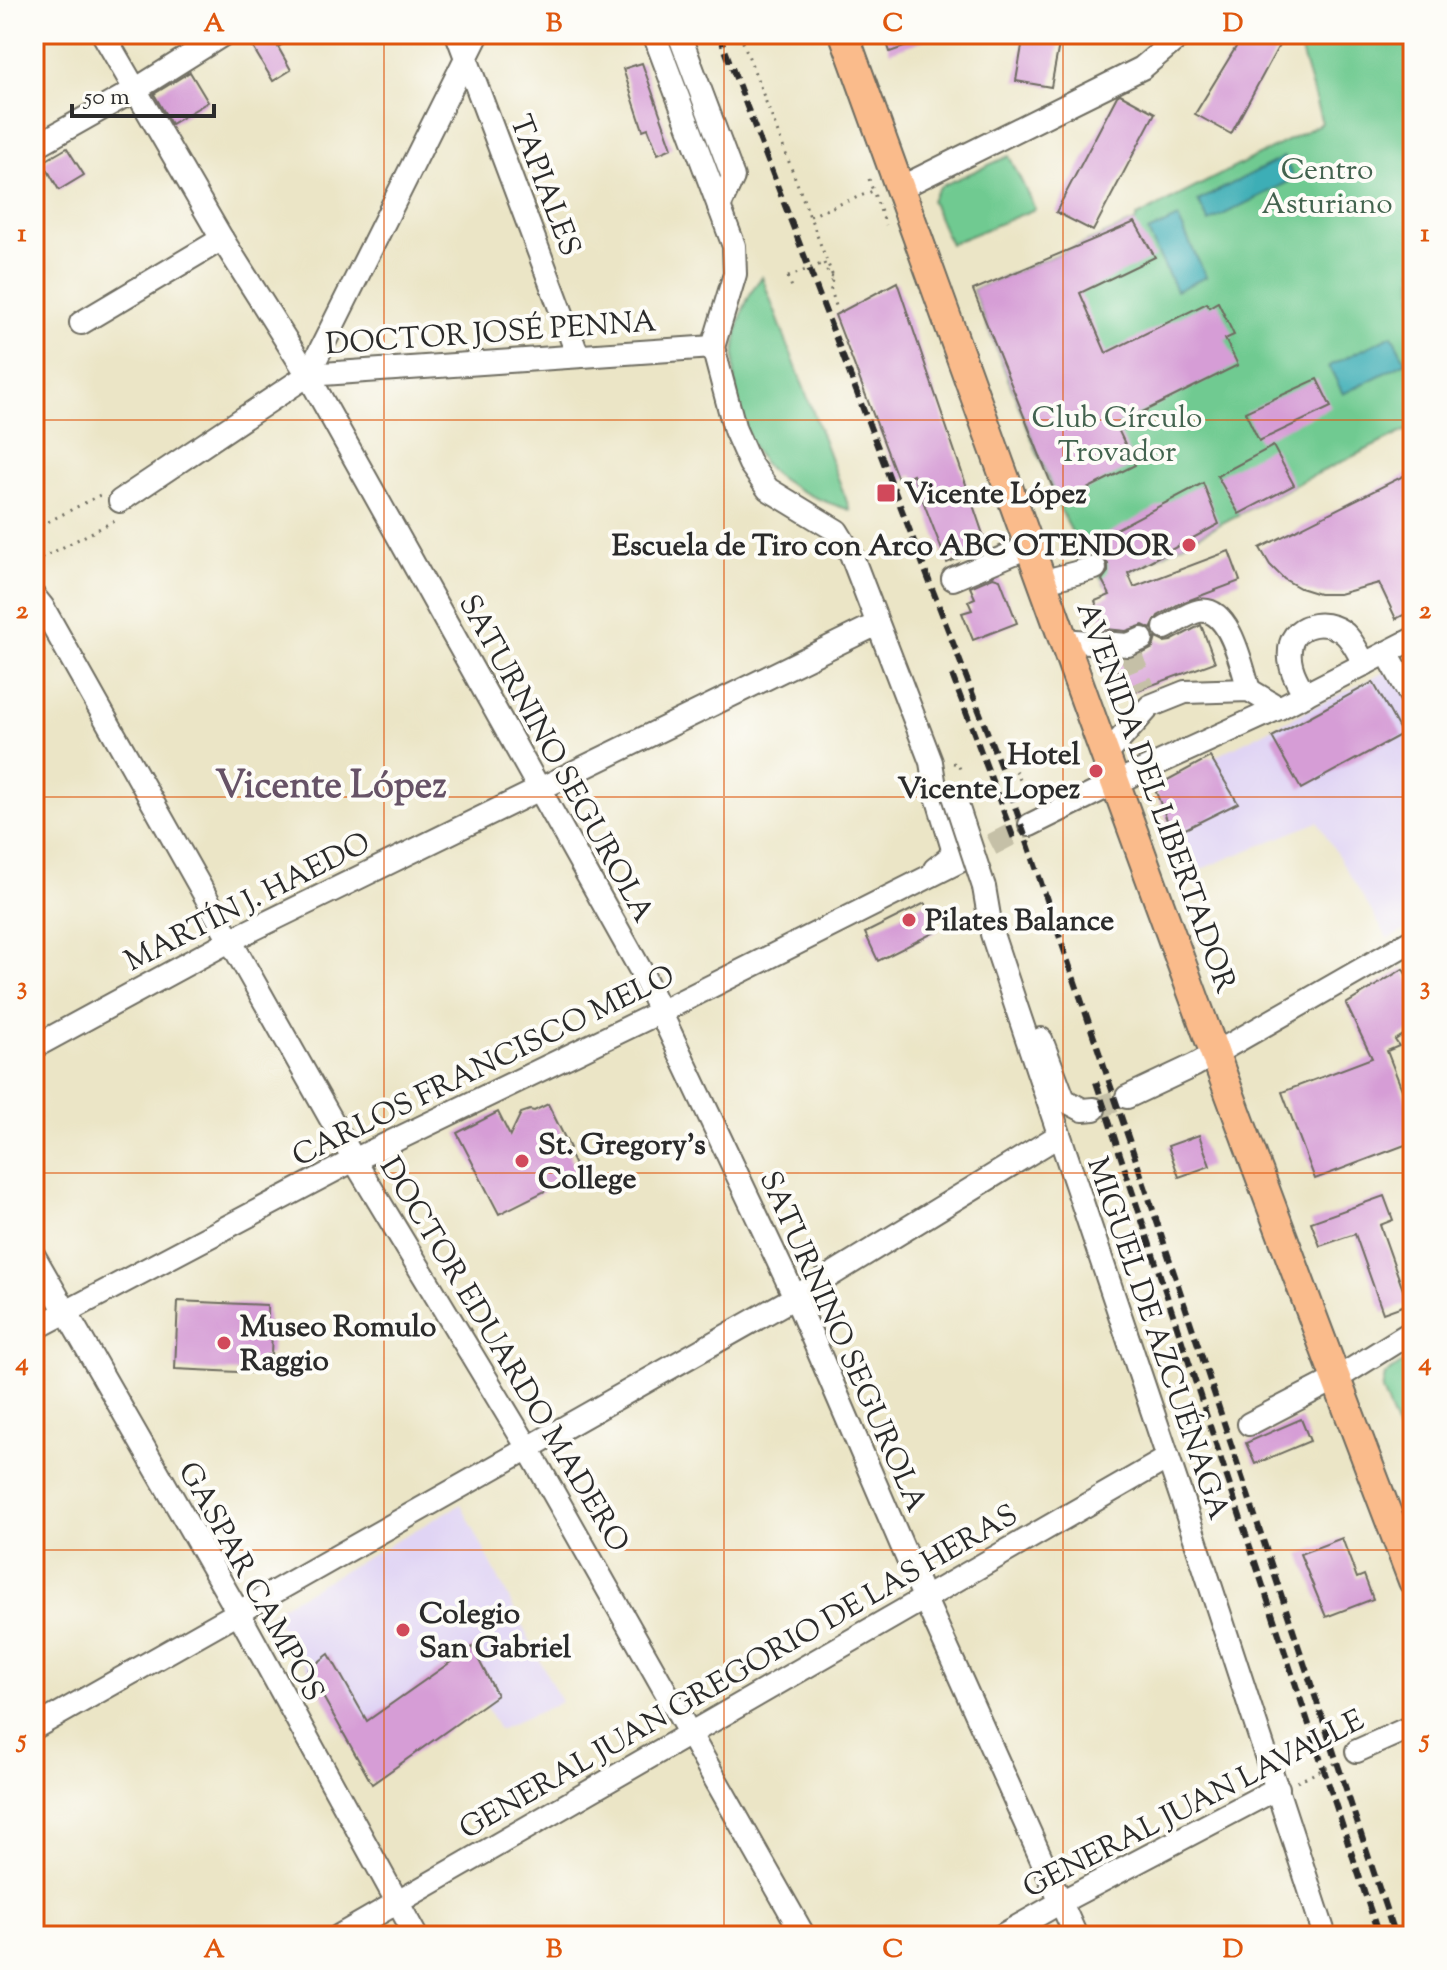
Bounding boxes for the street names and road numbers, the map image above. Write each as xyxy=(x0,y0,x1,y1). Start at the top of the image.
street label: TAPIALES xyxy=(497,109,590,263)
street label: DOCTOR JOSÉ PENNA xyxy=(324,301,658,368)
street label: SATURNINO SEGUROLA xyxy=(447,587,663,931)
street label: AVENIDA DEL LIBERTADOR xyxy=(1064,596,1246,1000)
street label: MARTÍN J. HAEDO xyxy=(118,823,378,984)
street label: CARLOS FRANCISCO MELO xyxy=(286,956,683,1179)
street label: DOCTOR EDUARDO MADERO xyxy=(367,1149,638,1561)
street label: MIGUEL DE AZCUÉNAGA xyxy=(1074,1152,1239,1526)
street label: SATURNINO SEGUROLA xyxy=(747,1165,936,1519)
street label: GASPAR CAMPOS xyxy=(166,1455,334,1710)
street label: GENERAL JUAN GREGORIO DE LAS HERAS xyxy=(452,1495,1027,1851)
street label: GENERAL JUAN LAVALLE xyxy=(1016,1700,1372,1910)

